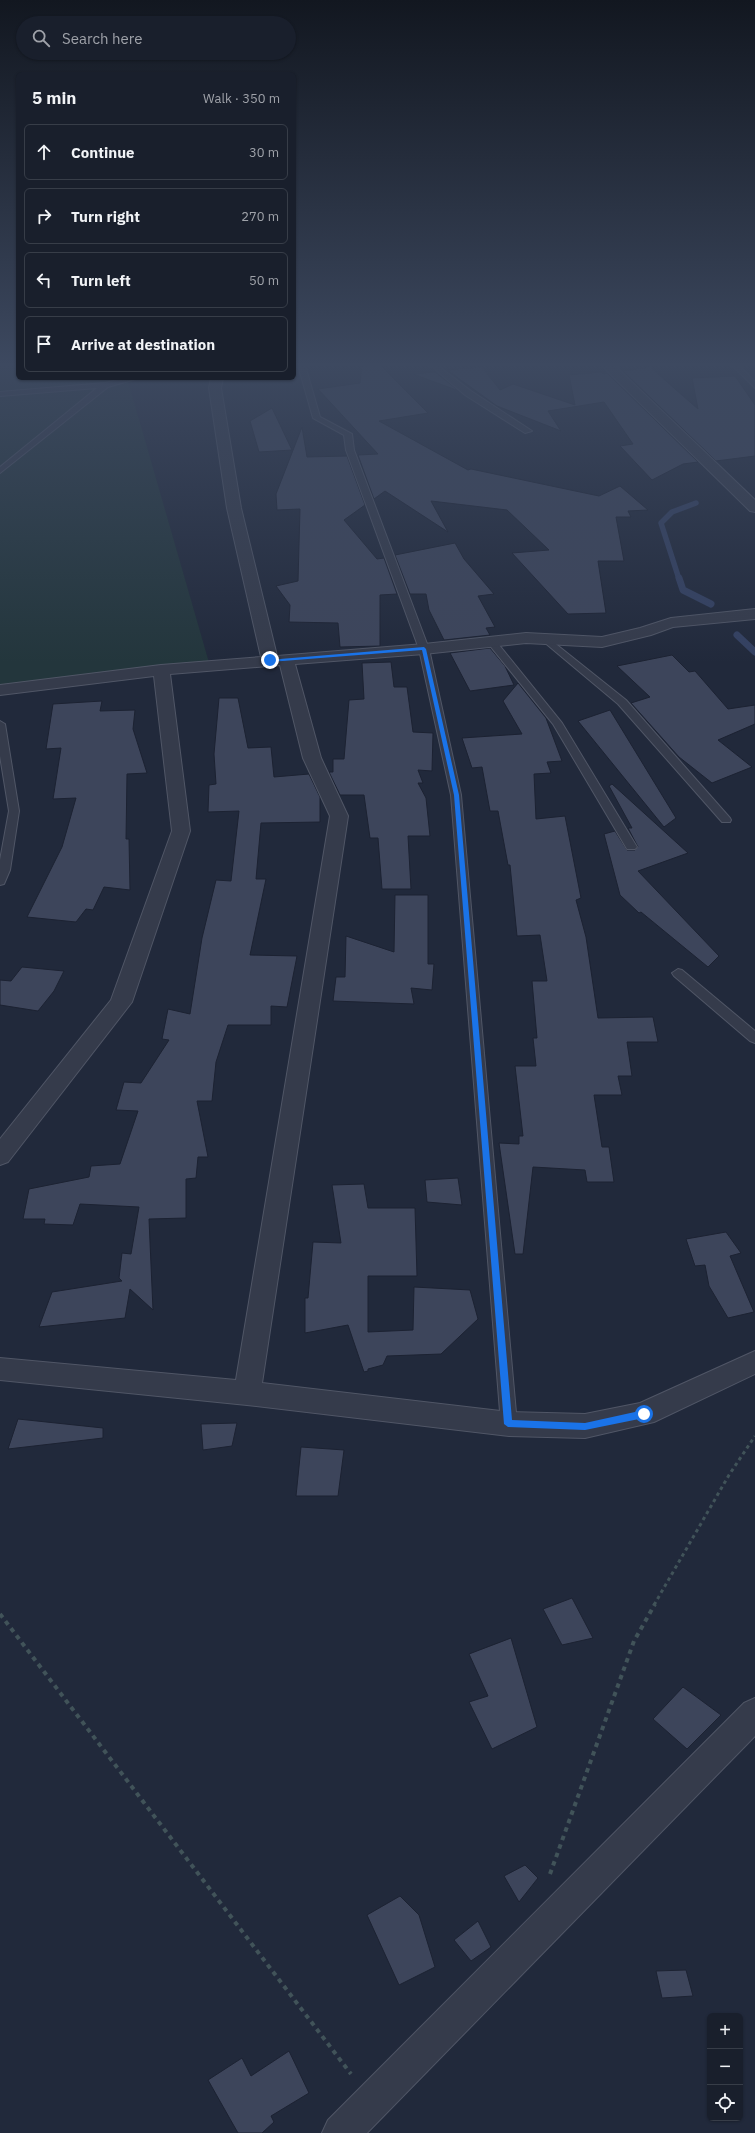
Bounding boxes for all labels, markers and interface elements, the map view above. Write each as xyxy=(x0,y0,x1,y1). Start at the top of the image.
search box xyxy=(16,16,296,60)
icon: search xyxy=(30,27,52,49)
text: Search here xyxy=(62,29,142,48)
text: 5 min xyxy=(32,87,76,109)
text: Walk · 350 m xyxy=(203,90,280,107)
icon: ahead xyxy=(33,141,55,163)
text: Continue xyxy=(71,143,135,162)
text: 30 m xyxy=(249,144,279,161)
icon: right xyxy=(33,205,55,227)
text: Turn right xyxy=(71,207,140,226)
text: 270 m xyxy=(241,208,279,225)
icon: left xyxy=(33,269,55,291)
text: Turn left xyxy=(71,271,131,290)
text: 50 m xyxy=(249,272,279,289)
icon: arrive xyxy=(33,333,55,355)
text: Arrive at destination xyxy=(71,335,215,354)
route end xyxy=(261,651,279,669)
route start xyxy=(635,1405,653,1423)
map controls xyxy=(707,2013,743,2121)
button: + xyxy=(707,2013,743,2049)
button: − xyxy=(707,2049,743,2085)
button: locate xyxy=(707,2085,743,2121)

